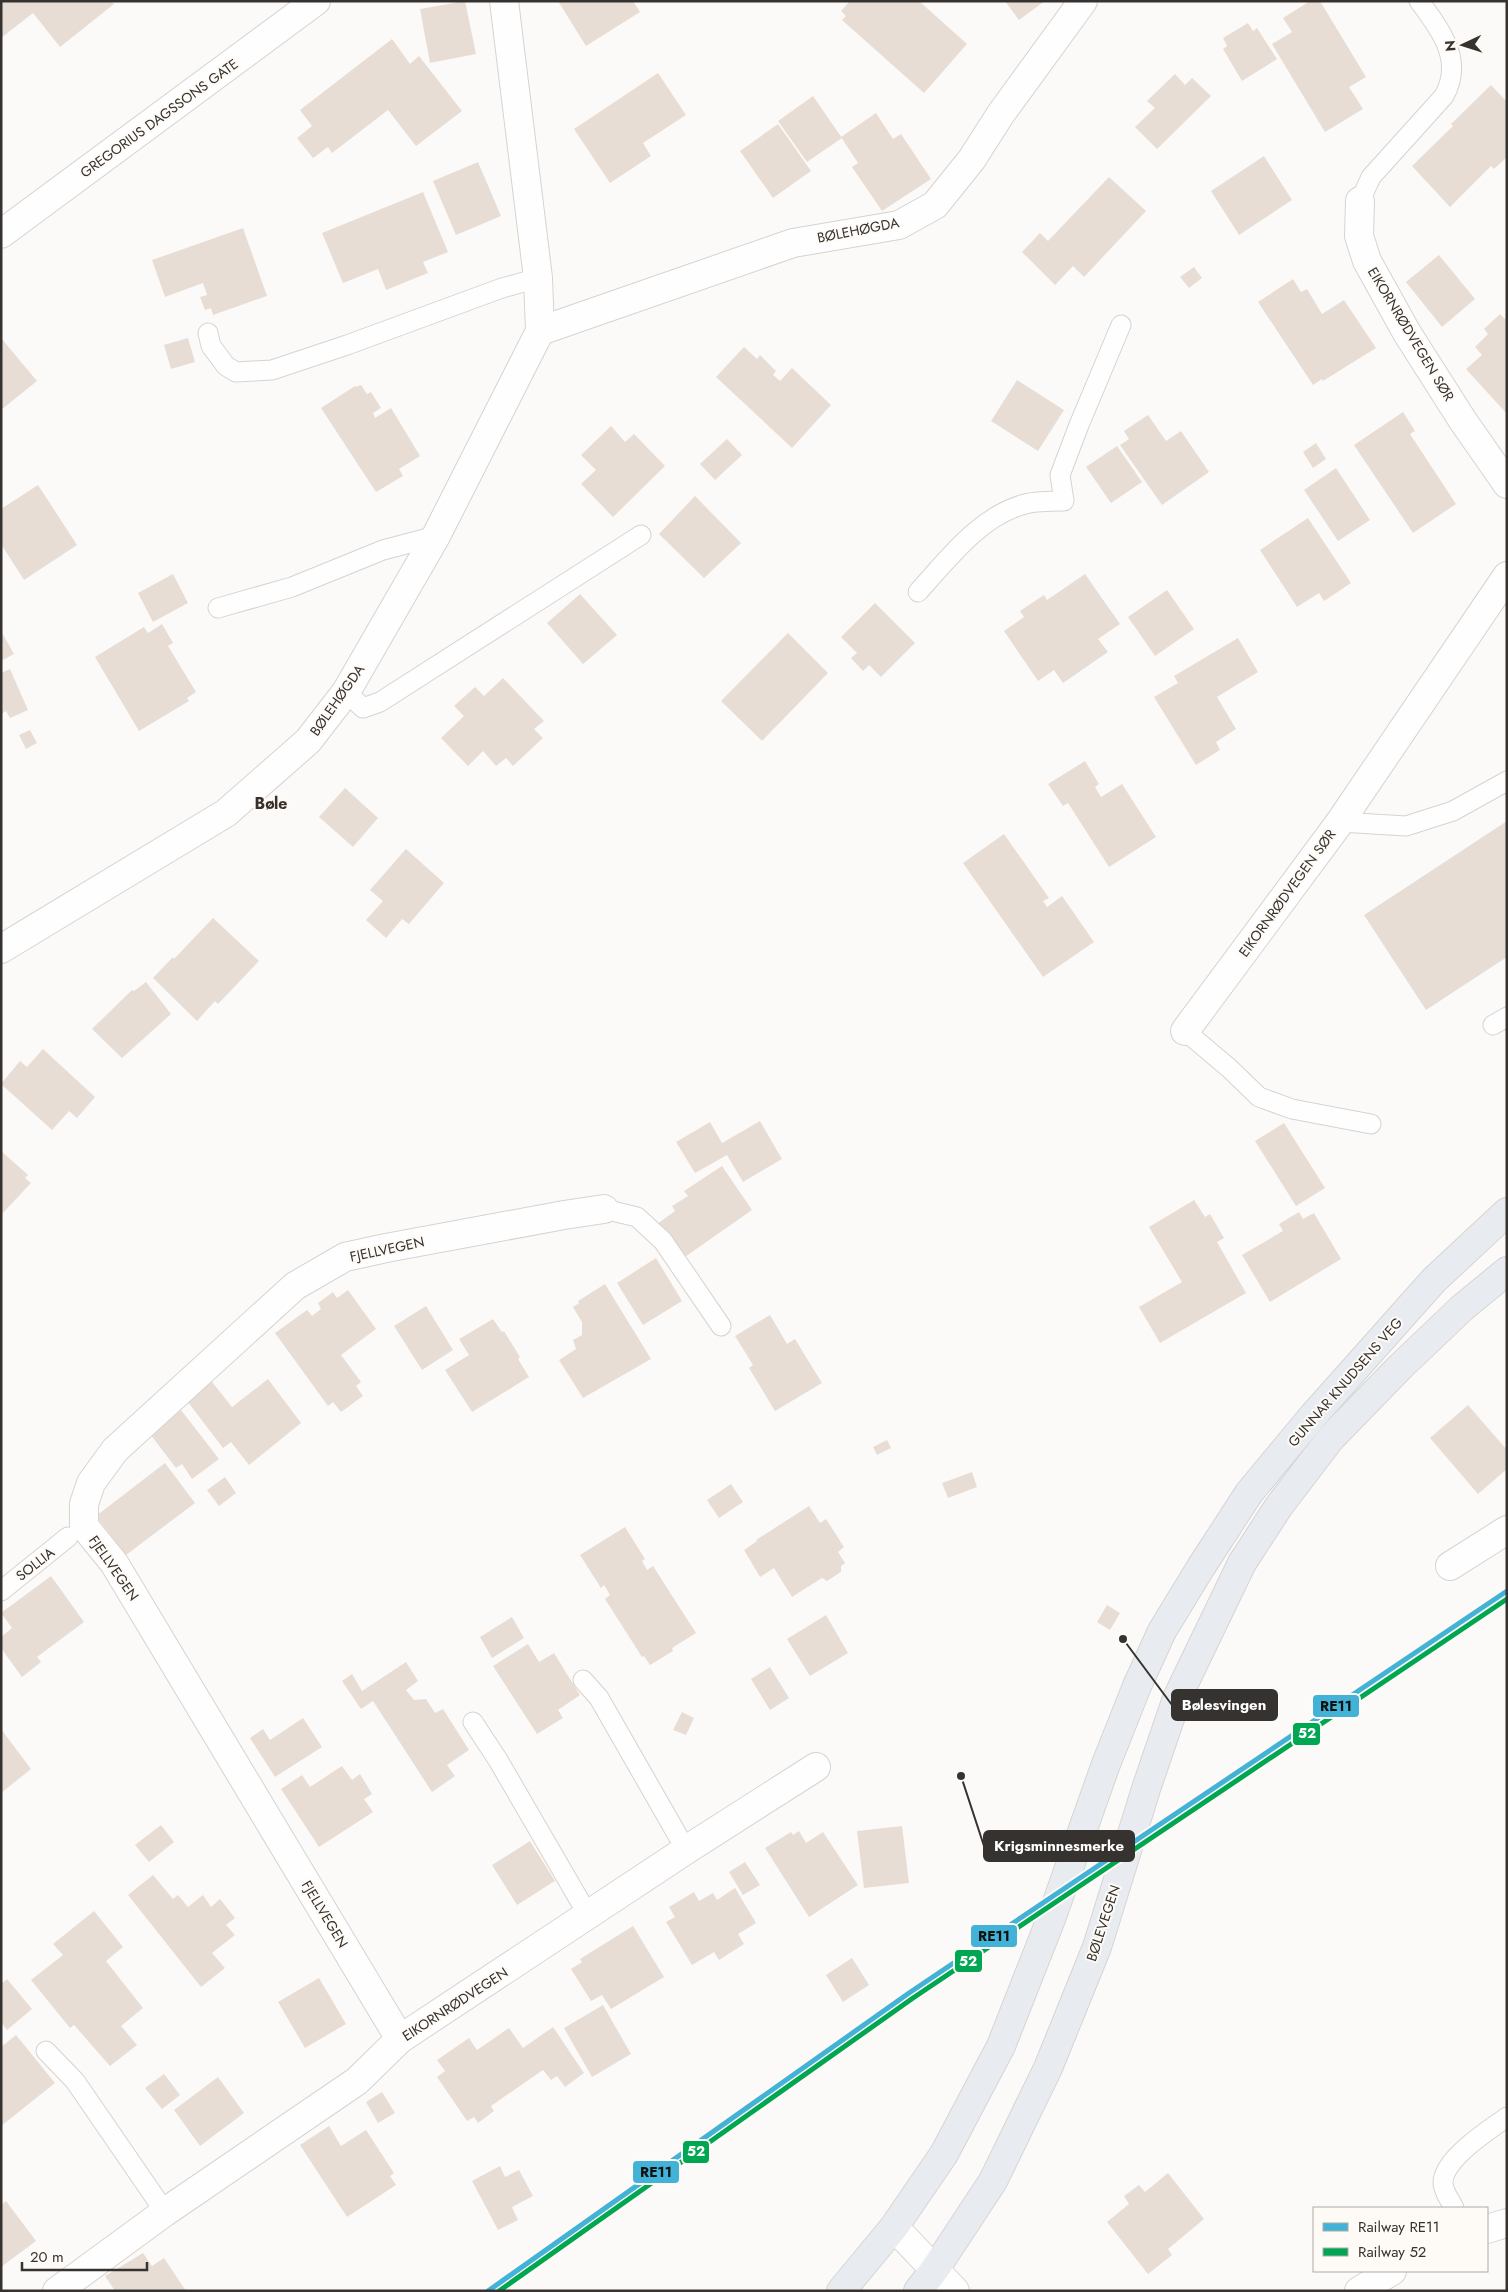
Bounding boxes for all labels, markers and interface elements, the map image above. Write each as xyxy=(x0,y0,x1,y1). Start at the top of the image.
north arrow xyxy=(1438,20,1488,70)
text: N xyxy=(1440,40,1460,52)
street label: GREGORIUS DAGSSONS GATE xyxy=(76,54,242,182)
street label: BØLEHØGDA xyxy=(815,212,901,248)
street label: EIKORNRØDVEGEN SØR xyxy=(1363,263,1459,405)
street label: BØLEHØGDA xyxy=(305,660,369,740)
district label: Bøle xyxy=(255,792,287,815)
street label: EIKORNRØDVEGEN SØR xyxy=(1234,825,1340,961)
street label: FJELLVEGEN xyxy=(348,1231,426,1267)
street label: GUNNAR KNUDSENS VEG xyxy=(1283,1313,1407,1451)
street label: FJELLVEGEN xyxy=(84,1531,144,1605)
street label: SOLLIA xyxy=(12,1542,59,1585)
callout: Bølesvingen xyxy=(1172,1690,1277,1720)
text: Bølesvingen xyxy=(1182,1694,1266,1716)
line badge: RE11 xyxy=(1312,1694,1360,1718)
text: RE11 xyxy=(1320,1696,1352,1716)
line badge: 52 xyxy=(1292,1722,1321,1746)
text: 52 xyxy=(1298,1723,1316,1743)
callout: Krigsminnesmerke xyxy=(984,1831,1134,1861)
text: Krigsminnesmerke xyxy=(994,1835,1124,1857)
street label: FJELLVEGEN xyxy=(297,1876,353,1952)
street label: BØLEVEGEN xyxy=(1081,1882,1125,1964)
line badge: RE11 xyxy=(970,1924,1018,1948)
text: RE11 xyxy=(978,1926,1010,1946)
line badge: 52 xyxy=(954,1949,983,1973)
text: 52 xyxy=(959,1951,977,1971)
street label: EIKORNRØDVEGEN xyxy=(398,1962,512,2046)
line badge: 52 xyxy=(682,2140,710,2164)
text: 52 xyxy=(687,2141,705,2161)
line badge: RE11 xyxy=(632,2160,680,2184)
text: RE11 xyxy=(640,2162,672,2182)
legend xyxy=(1313,2207,1488,2272)
text: Railway RE11 xyxy=(1358,2216,1440,2238)
scale bar xyxy=(22,2240,148,2272)
text: Railway 52 xyxy=(1358,2241,1426,2263)
text: 20 m xyxy=(30,2246,64,2268)

